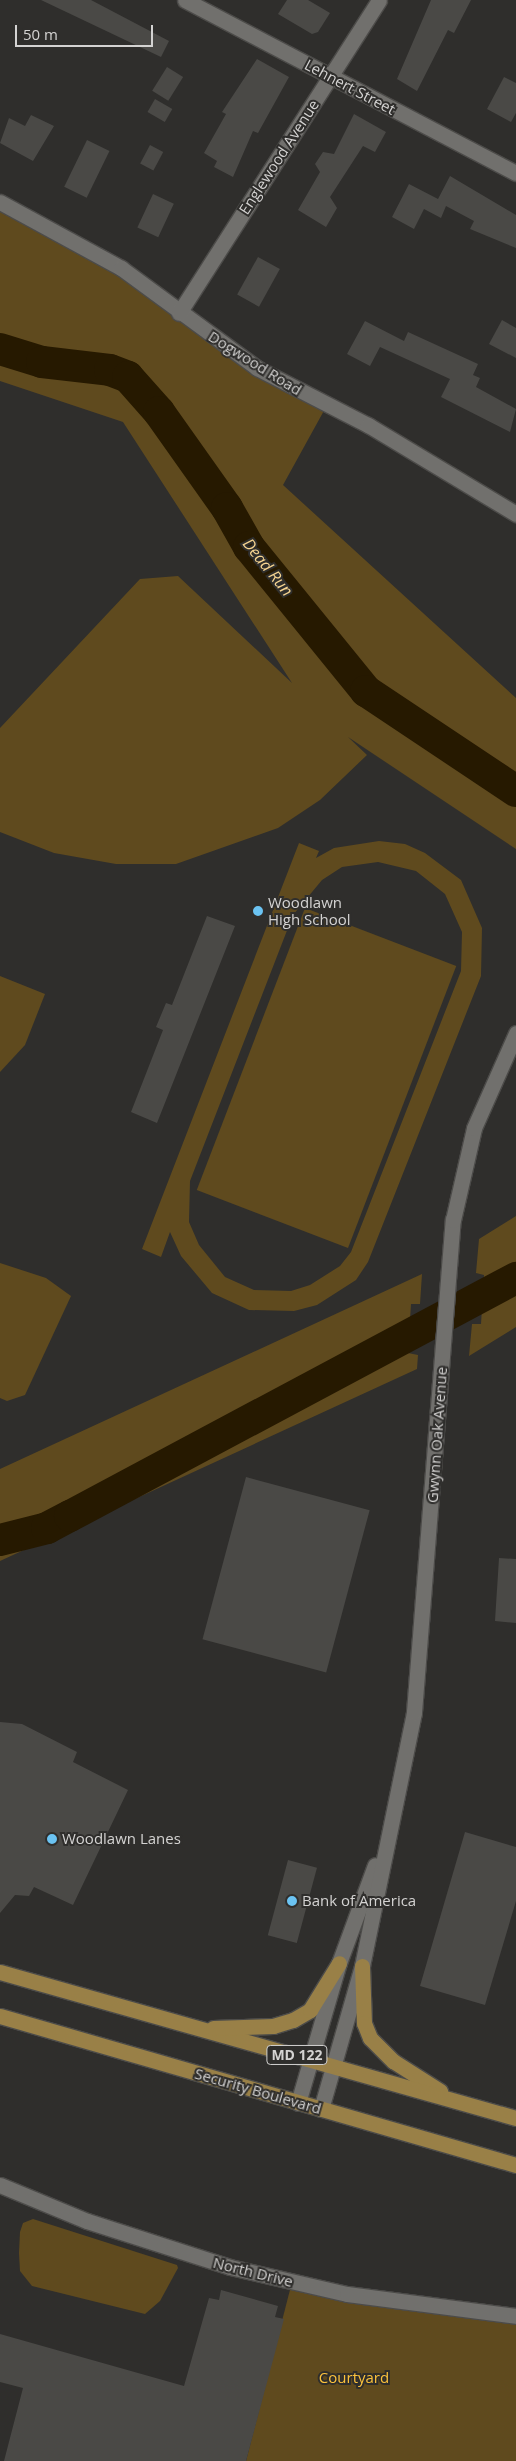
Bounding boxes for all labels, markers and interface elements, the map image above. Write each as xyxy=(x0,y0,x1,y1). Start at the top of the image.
scale bar xyxy=(18,15,155,47)
text: 50 m xyxy=(23,24,58,44)
street label: Lehnert Street xyxy=(301,55,399,119)
street label: Englewood Avenue xyxy=(235,96,323,218)
street label: Dogwood Road xyxy=(205,327,305,399)
water label: Dead Run xyxy=(239,534,297,600)
place label: Woodlawn High School xyxy=(268,893,351,928)
marker: Woodlawn High School xyxy=(252,905,264,917)
street label: Gwynn Oak Avenue xyxy=(423,1366,451,1504)
place label: Woodlawn Lanes xyxy=(62,1830,181,1848)
marker: Woodlawn Lanes xyxy=(46,1833,58,1845)
place label: Bank of America xyxy=(302,1892,416,1910)
marker: Bank of America xyxy=(286,1895,298,1907)
road number: MD 122 xyxy=(266,2044,328,2066)
street label: Security Boulevard xyxy=(193,2064,323,2118)
street label: North Drive xyxy=(211,2253,295,2291)
park label: Courtyard xyxy=(319,2369,389,2387)

